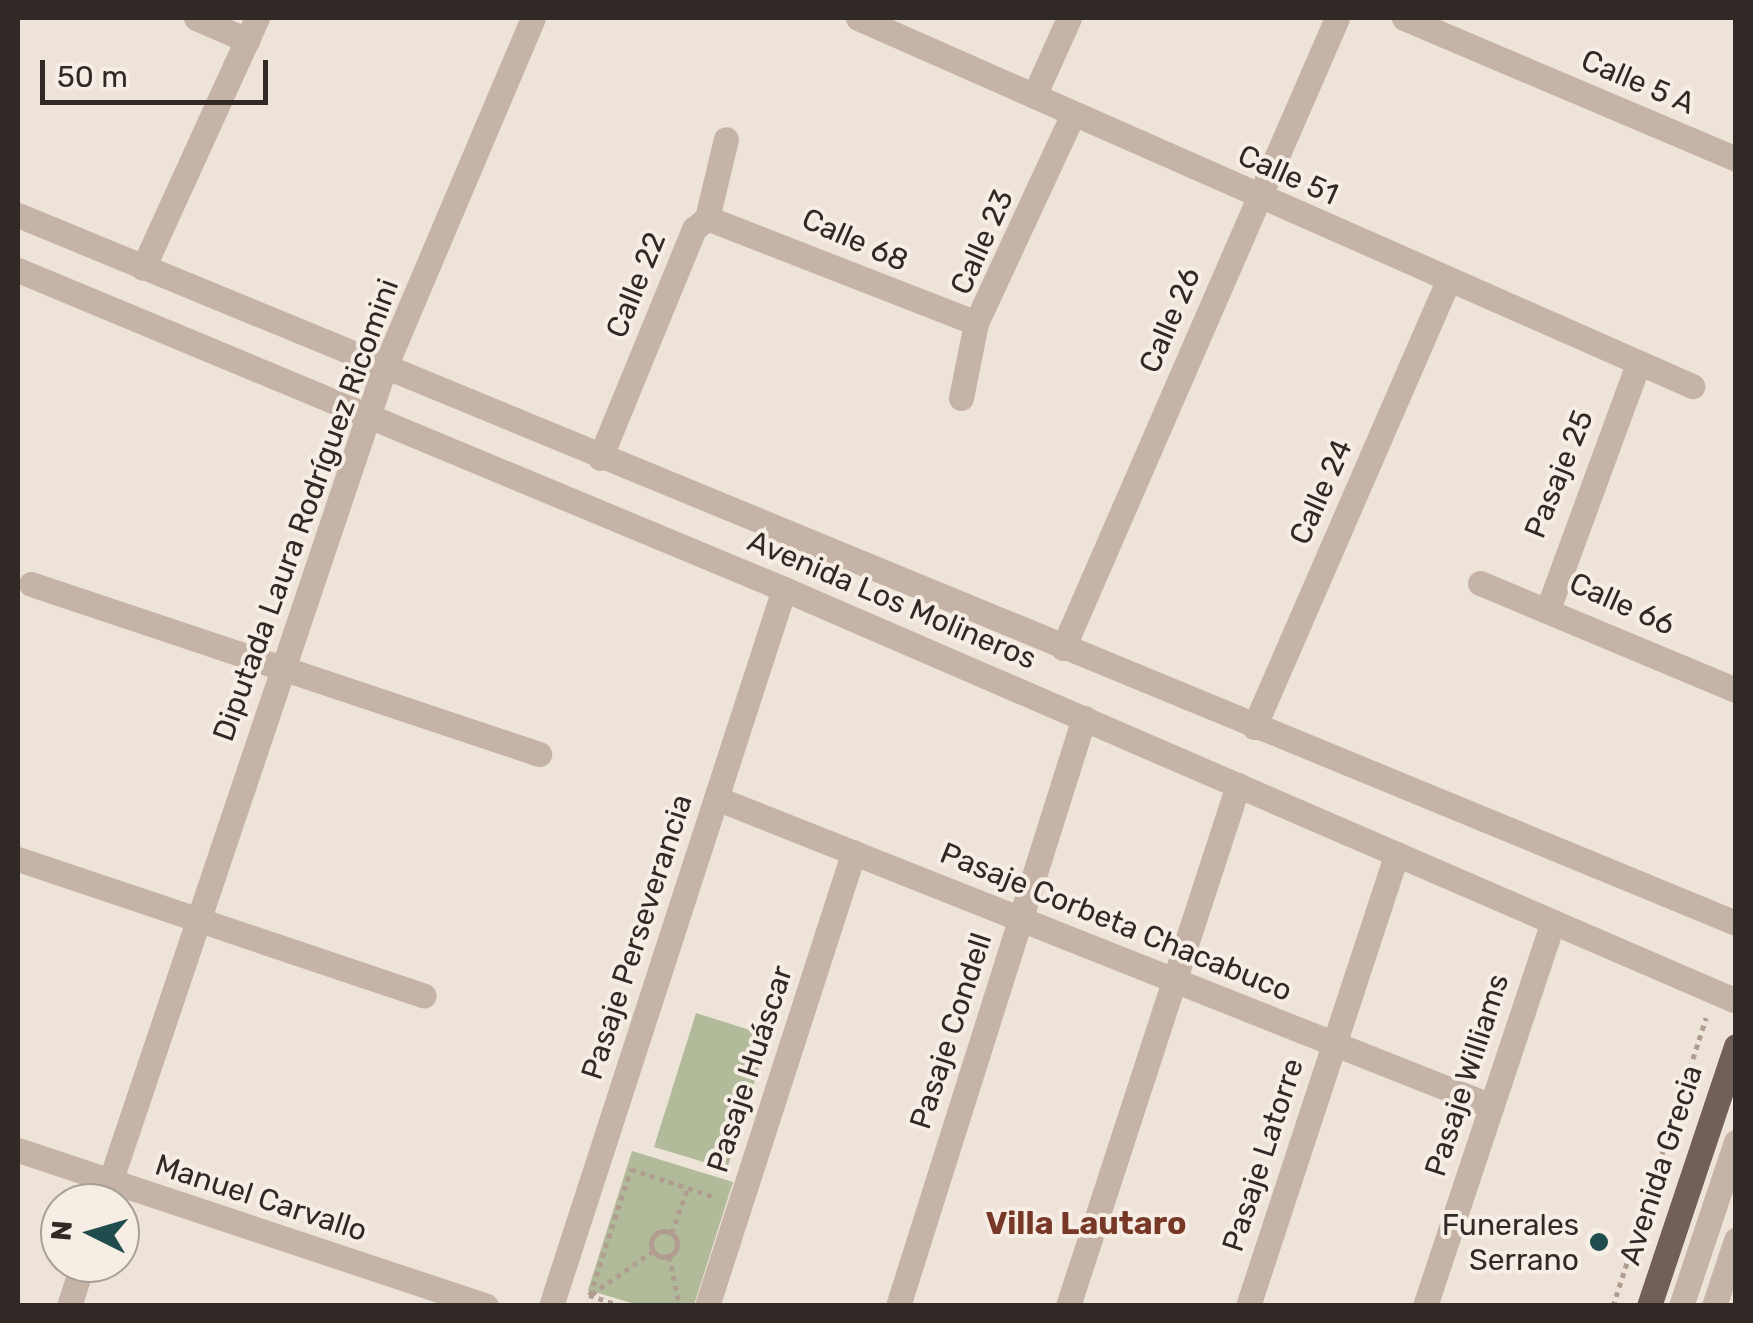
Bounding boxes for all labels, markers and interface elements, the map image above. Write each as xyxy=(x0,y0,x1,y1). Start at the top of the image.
scale bar xyxy=(45,40,272,102)
street label: Calle 5 A xyxy=(1575,42,1701,122)
text: 50 m xyxy=(57,59,128,95)
street label: Calle 51 xyxy=(1233,137,1343,213)
street label: Calle 23 xyxy=(943,184,1021,300)
street label: Calle 68 xyxy=(796,201,914,279)
street label: Calle 22 xyxy=(599,227,673,343)
street label: Calle 26 xyxy=(1132,262,1208,378)
street label: Diputada Laura Rodríguez Ricomini xyxy=(205,274,407,746)
street label: Pasaje 25 xyxy=(1517,405,1601,543)
street label: Calle 24 xyxy=(1282,434,1360,550)
street label: Avenida Los Molineros xyxy=(742,523,1042,677)
street label: Calle 66 xyxy=(1564,565,1680,643)
street label: Pasaje Perseverancia xyxy=(574,790,700,1084)
street label: Pasaje Corbeta Chacabuco xyxy=(935,835,1297,1009)
street label: Pasaje Condell xyxy=(902,928,1000,1134)
street label: Pasaje Huáscar xyxy=(700,961,800,1177)
street label: Pasaje Williams xyxy=(1417,969,1517,1181)
street label: Pasaje Latorre xyxy=(1215,1054,1311,1256)
street label: Avenida Grecia xyxy=(1612,1061,1710,1269)
street label: Manuel Carvallo xyxy=(151,1147,371,1249)
north arrow xyxy=(40,1183,140,1283)
district label: Villa Lautaro xyxy=(985,1204,1187,1242)
place label: Funerales Serrano xyxy=(1442,1207,1579,1278)
text: N xyxy=(44,1219,79,1242)
marker: Funerales Serrano xyxy=(1588,1231,1610,1253)

